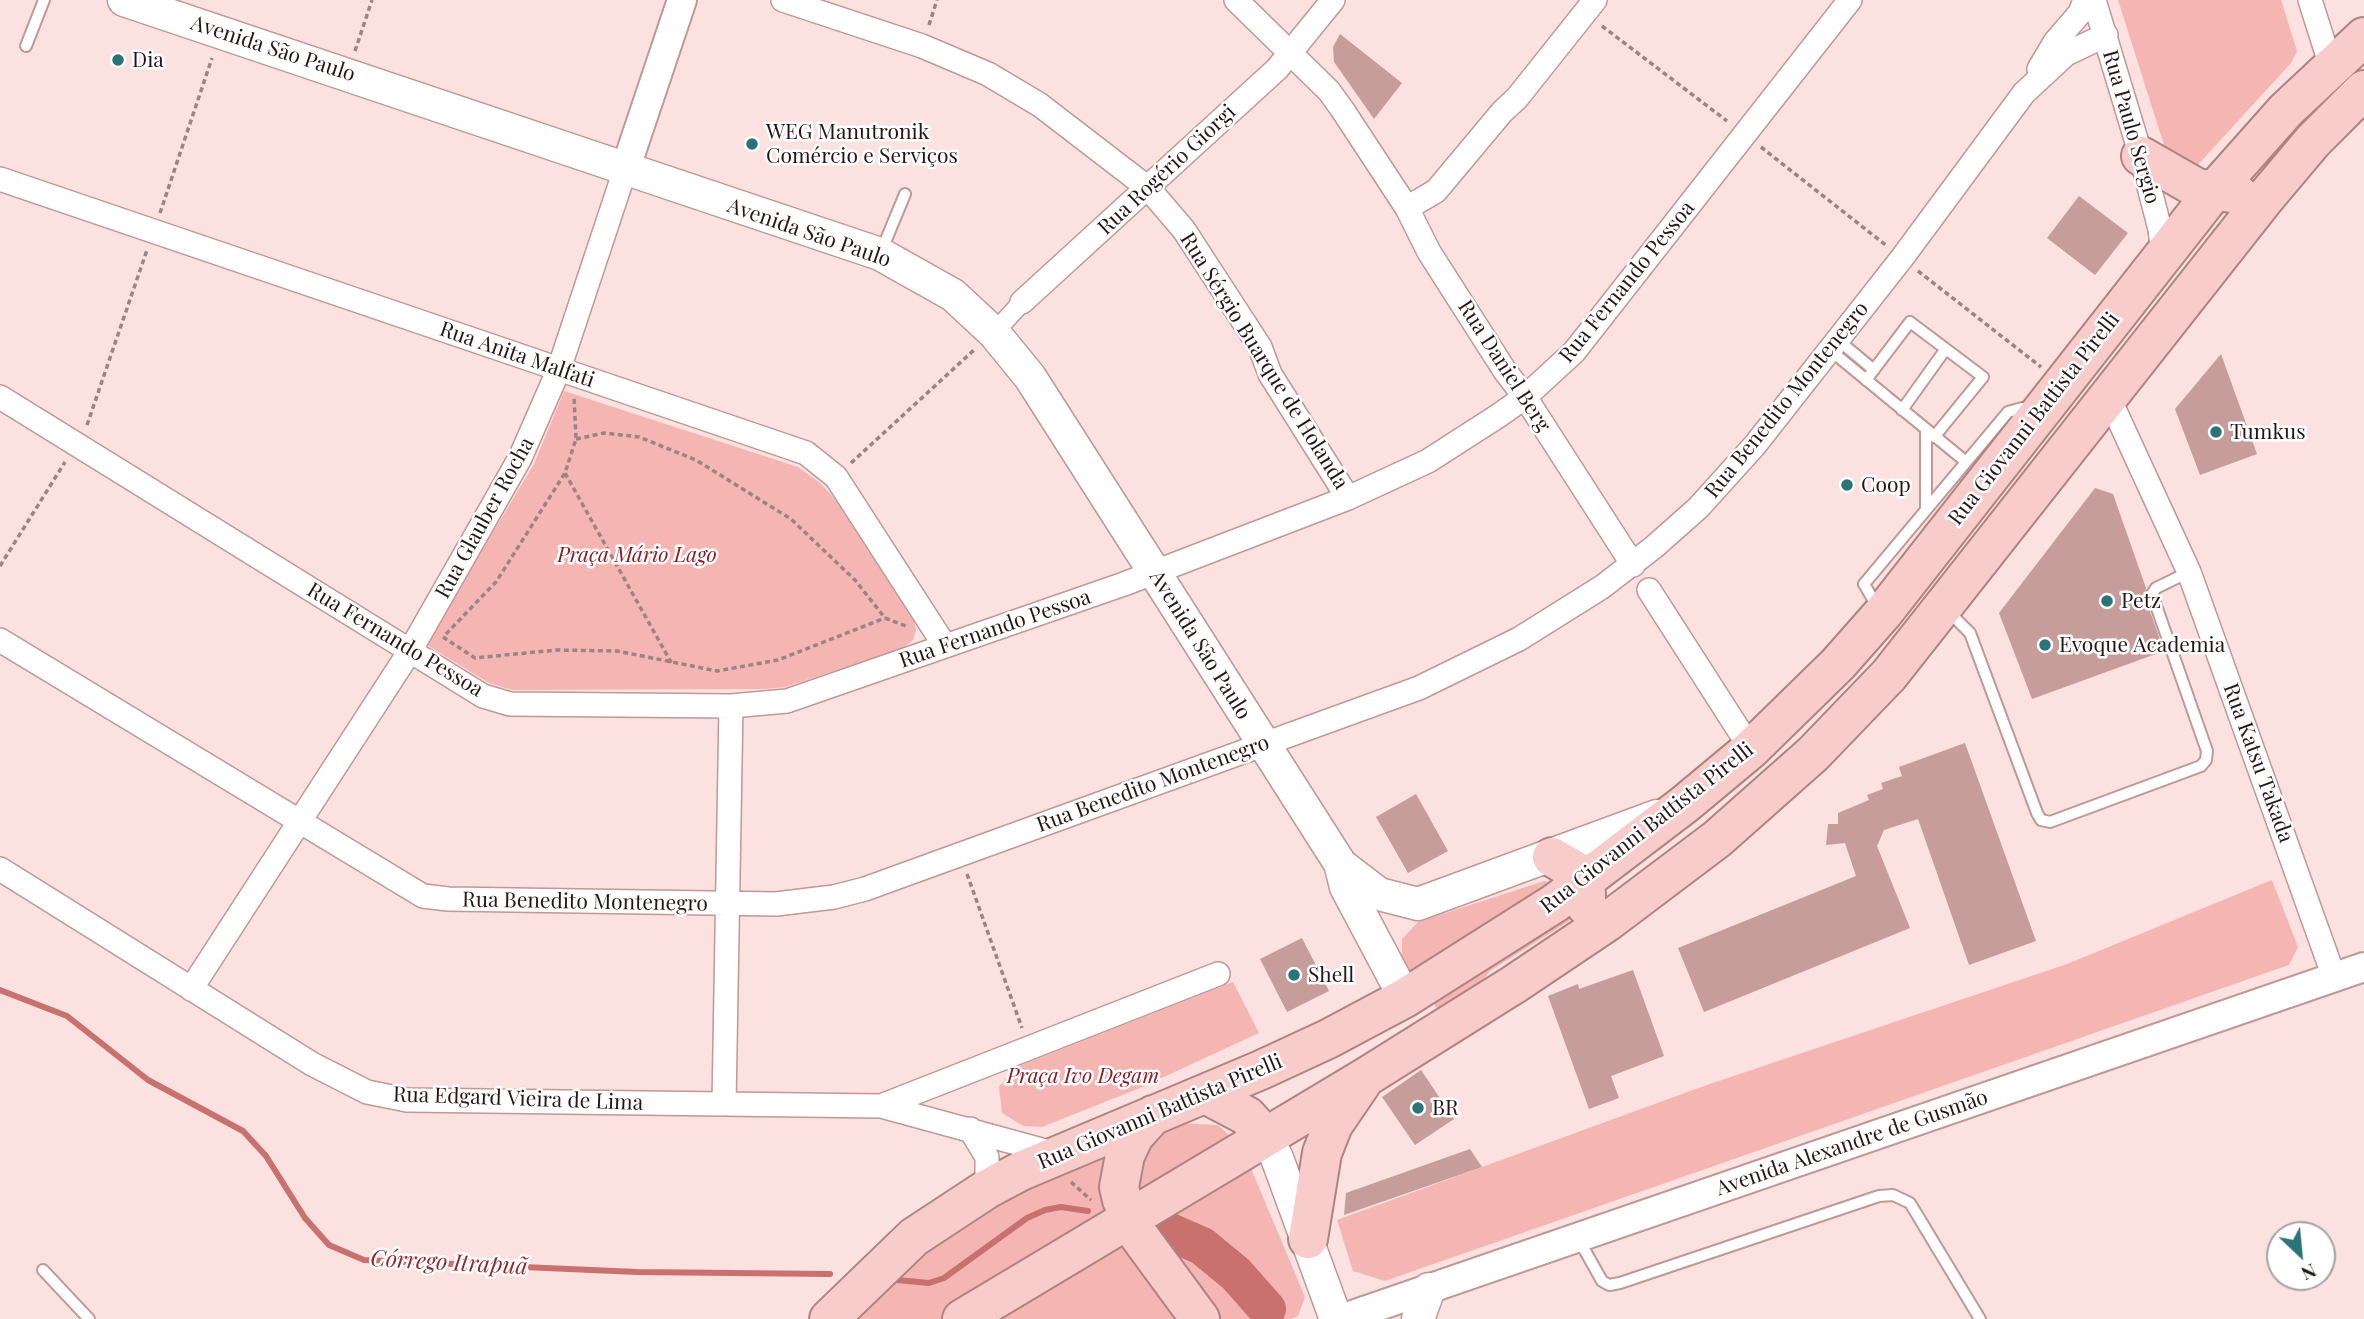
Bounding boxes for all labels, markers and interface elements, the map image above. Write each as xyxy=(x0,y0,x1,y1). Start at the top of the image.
street label: Avenida São Paulo xyxy=(188,11,358,87)
place label: Dia xyxy=(132,47,164,73)
street label: Rua Paulo Sergio xyxy=(2097,47,2165,207)
marker: Dia xyxy=(110,52,126,68)
street label: Rua Rogério Giorgi xyxy=(1093,100,1241,240)
place label: WEG Manutronik Comércio e Serviços xyxy=(766,119,958,169)
marker: WEG Manutronik Comércio e Serviços xyxy=(744,136,760,152)
street label: Avenida São Paulo xyxy=(724,193,894,273)
street label: Rua Fernando Pessoa xyxy=(1554,196,1700,368)
street label: Rua Sérgio Buarque de Holanda xyxy=(1174,228,1354,494)
street label: Rua Daniel Berg xyxy=(1452,296,1556,436)
street label: Rua Benedito Montenegro xyxy=(1700,297,1874,503)
street label: Rua Giovanni Battista Pirelli xyxy=(1943,308,2125,530)
street label: Rua Anita Malfati xyxy=(436,317,598,393)
place label: Tumkus xyxy=(2230,419,2306,445)
marker: Tumkus xyxy=(2208,424,2224,440)
street label: Rua Glauber Rocha xyxy=(430,433,540,603)
place label: Coop xyxy=(1861,472,1911,498)
marker: Coop xyxy=(1839,477,1855,493)
park label: Praça Mário Lago xyxy=(557,542,717,568)
street label: Avenida São Paulo xyxy=(1144,566,1256,724)
street label: Rua Fernando Pessoa xyxy=(302,577,488,703)
street label: Rua Fernando Pessoa xyxy=(896,584,1094,674)
place label: Petz xyxy=(2121,588,2161,614)
marker: Petz xyxy=(2099,593,2115,609)
place label: Evoque Academia xyxy=(2059,632,2225,658)
marker: Evoque Academia xyxy=(2037,637,2053,653)
street label: Rua Katsu Takada xyxy=(2217,680,2299,846)
street label: Rua Benedito Montenegro xyxy=(1033,730,1273,838)
street label: Rua Giovanni Battista Pirelli xyxy=(1536,737,1758,919)
street label: Rua Benedito Montenegro xyxy=(462,887,708,917)
place label: Shell xyxy=(1308,962,1354,988)
marker: Shell xyxy=(1286,967,1302,983)
street label: Rua Giovanni Battista Pirelli xyxy=(1034,1049,1286,1175)
park label: Praça Ivo Degam xyxy=(1007,1063,1159,1089)
street label: Rua Edgard Vieira de Lima xyxy=(392,1082,644,1116)
street label: Avenida Alexandre de Gusmão xyxy=(1713,1085,1991,1201)
place label: BR xyxy=(1432,1095,1459,1121)
marker: BR xyxy=(1410,1100,1426,1116)
north arrow xyxy=(2266,1221,2336,1291)
water label: Córrego Itrapuã xyxy=(370,1245,528,1281)
text: N xyxy=(2297,1258,2321,1288)

